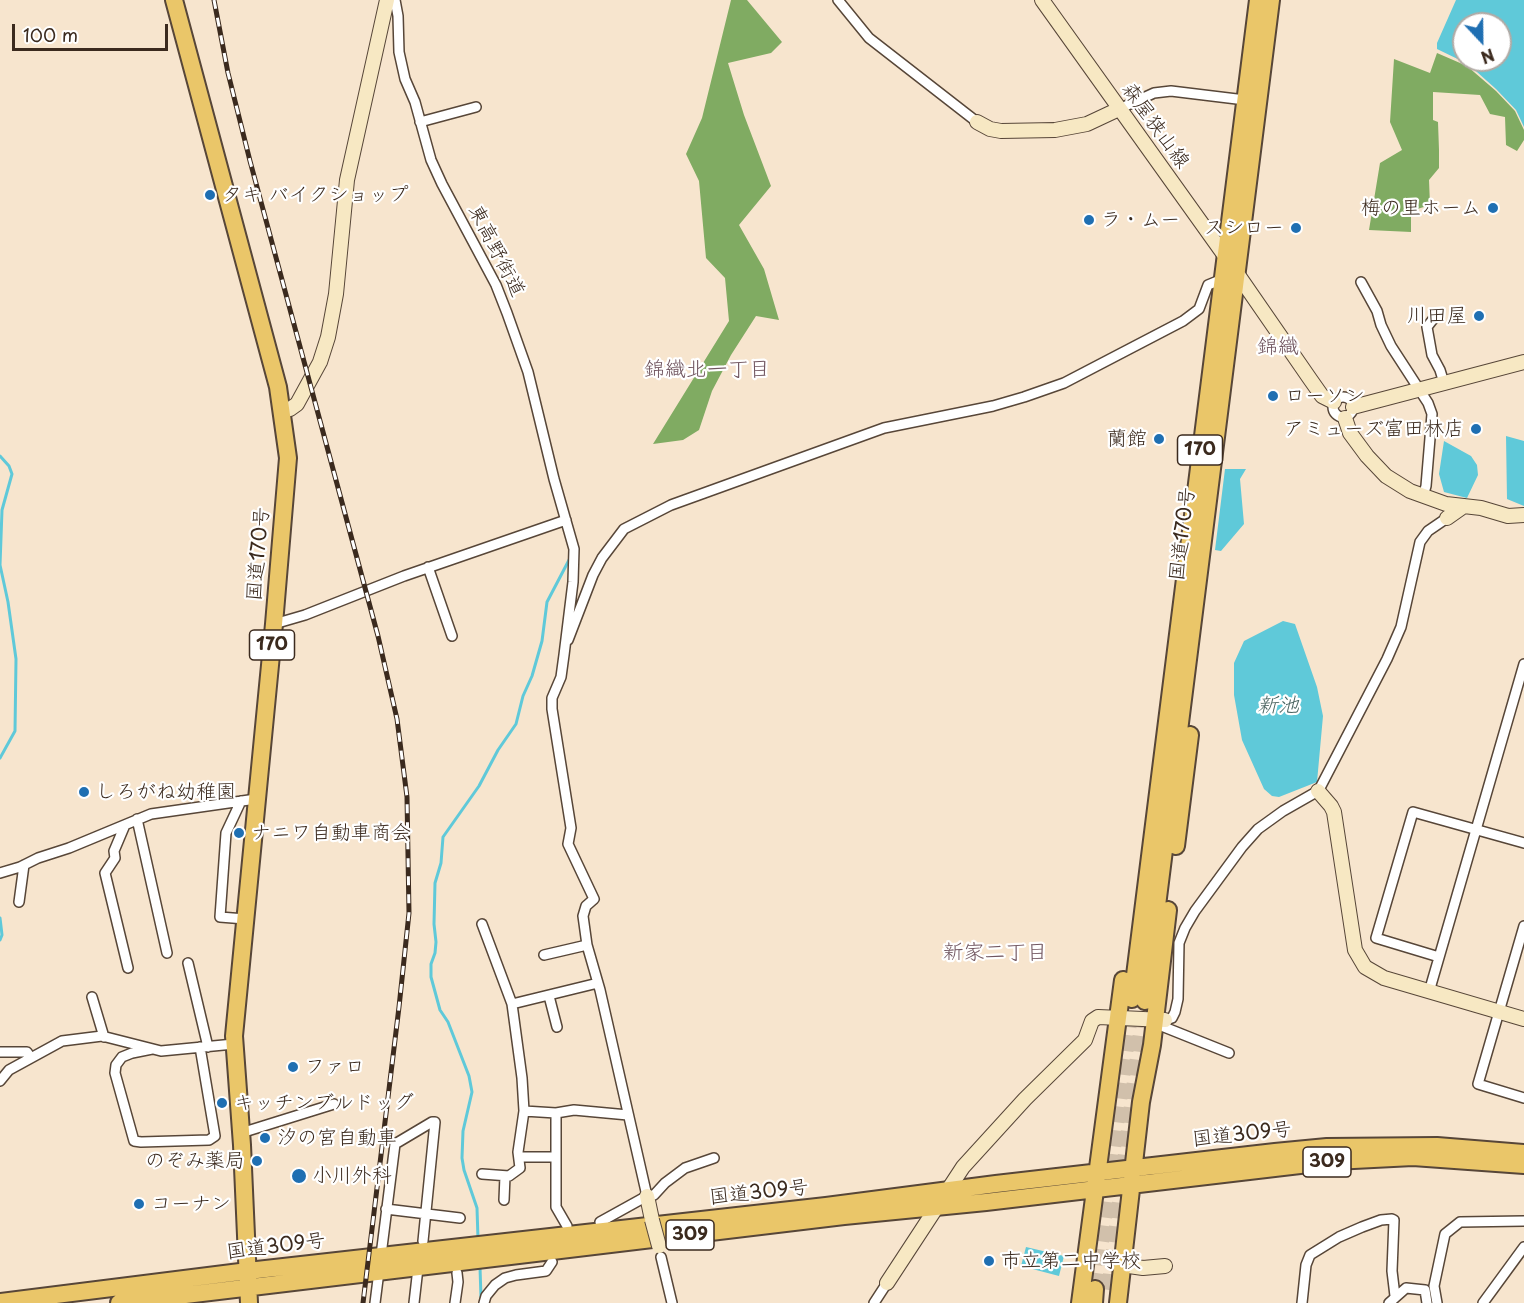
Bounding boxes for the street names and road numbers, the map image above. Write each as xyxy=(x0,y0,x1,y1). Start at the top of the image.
street label: 森屋狭山線 xyxy=(1116,78,1194,174)
street label: 東高野街道 xyxy=(463,201,529,301)
road number: 170 xyxy=(1178,435,1222,465)
street label: 国道170号 xyxy=(1165,486,1201,582)
street label: 国道170号 xyxy=(243,506,275,602)
road number: 170 xyxy=(250,630,294,660)
street label: 国道309号 xyxy=(1191,1118,1293,1152)
road number: 309 xyxy=(1303,1147,1351,1177)
street label: 国道309号 xyxy=(708,1176,810,1210)
road number: 309 xyxy=(666,1220,714,1250)
street label: 国道309号 xyxy=(225,1229,327,1265)

